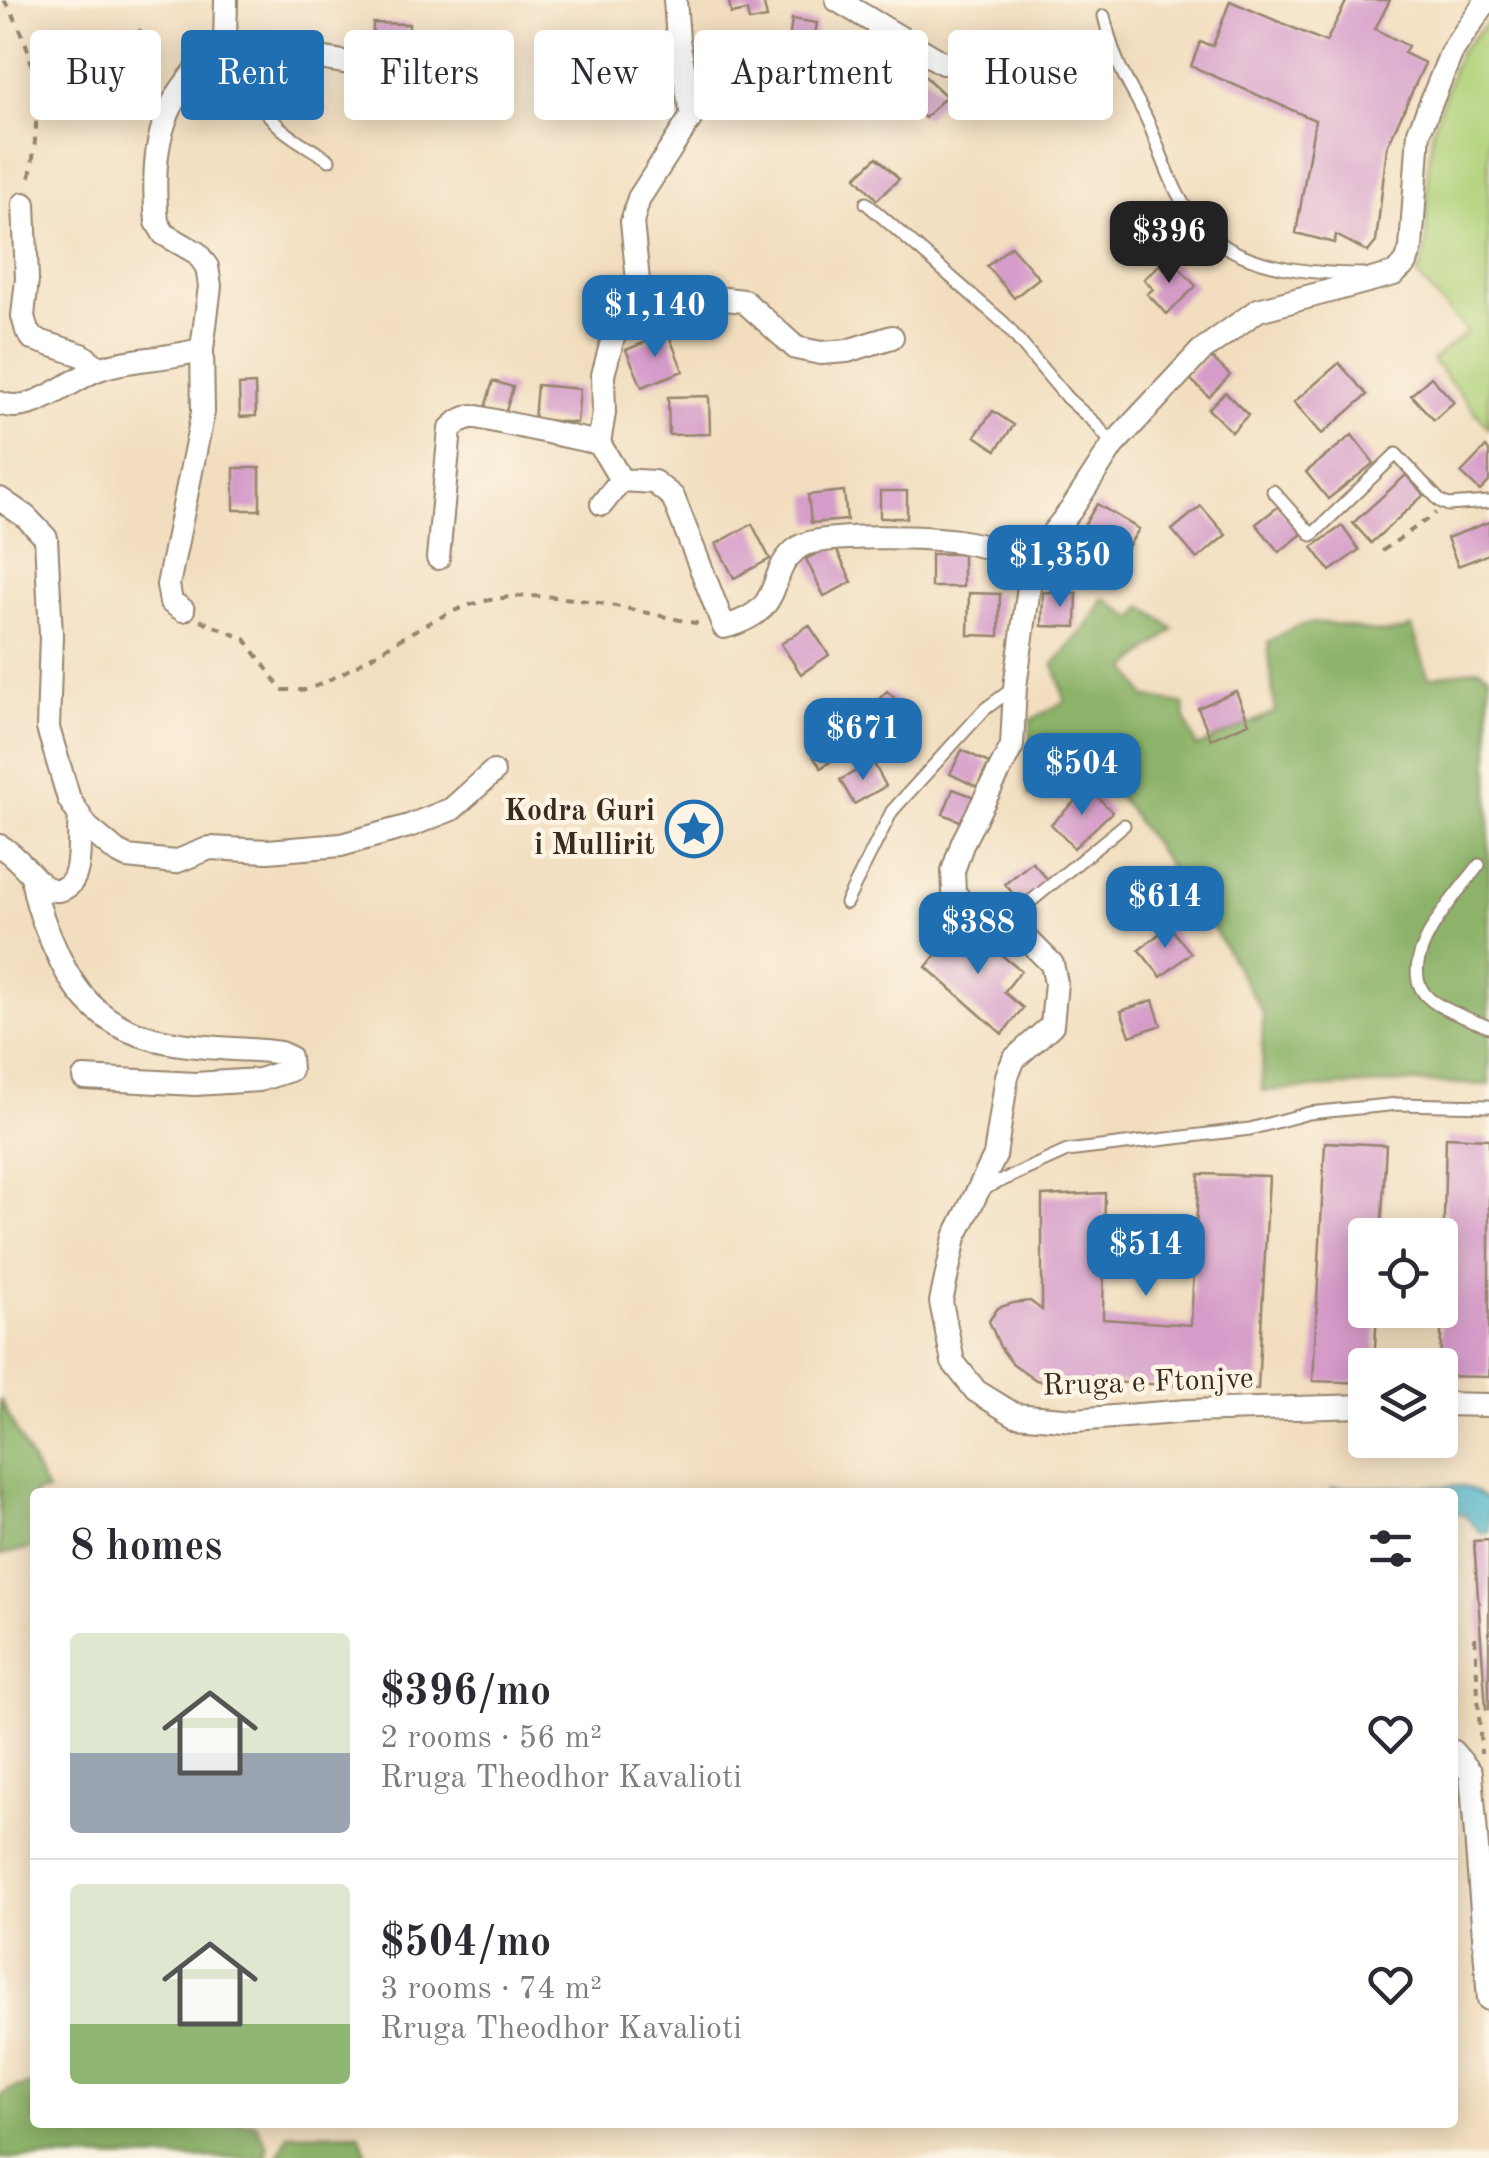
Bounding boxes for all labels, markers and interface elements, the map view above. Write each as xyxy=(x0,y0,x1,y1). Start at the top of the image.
chip: Buy xyxy=(30,30,161,120)
chip: Rent xyxy=(181,30,324,120)
chip: Filters xyxy=(344,30,514,120)
chip: New xyxy=(534,30,674,120)
chip: Apartment xyxy=(694,30,928,120)
chip: House xyxy=(948,30,1113,120)
pin: $396 xyxy=(1110,201,1228,286)
text: $396 xyxy=(1132,217,1206,249)
pin: $1,140 xyxy=(574,275,736,360)
text: $1,140 xyxy=(604,291,706,323)
pin: $1,350 xyxy=(979,525,1141,610)
text: $1,350 xyxy=(1009,541,1111,573)
pin: $671 xyxy=(804,698,922,783)
text: $671 xyxy=(826,714,900,746)
pin: $504 xyxy=(1023,733,1141,818)
text: $504 xyxy=(1045,749,1119,781)
place label: Kodra Guri i Mullirit xyxy=(504,797,655,861)
place icon: Kodra Guri i Mullirit xyxy=(664,799,724,859)
pin: $614 xyxy=(1106,866,1224,951)
text: $614 xyxy=(1128,882,1202,914)
pin: $388 xyxy=(919,892,1037,977)
text: $388 xyxy=(941,908,1015,940)
pin: $514 xyxy=(1087,1214,1205,1299)
map controls xyxy=(1348,1218,1458,1458)
button: locate xyxy=(1348,1218,1458,1328)
text: $514 xyxy=(1109,1230,1183,1262)
button: layers xyxy=(1348,1348,1458,1458)
street label: Rruga e Ftonjve xyxy=(1042,1364,1254,1402)
icon: filters xyxy=(1363,1521,1418,1576)
text: 8 homes xyxy=(70,1527,222,1569)
text: $396/mo xyxy=(380,1672,551,1714)
icon: home xyxy=(150,1673,270,1793)
icon: heart xyxy=(1363,1706,1418,1761)
text: 2 rooms · 56 m² xyxy=(380,1723,602,1755)
text: Rruga Theodhor Kavalioti xyxy=(380,1763,742,1795)
text: $504/mo xyxy=(380,1923,551,1965)
icon: home xyxy=(150,1924,270,2044)
icon: heart xyxy=(1363,1957,1418,2012)
text: 3 rooms · 74 m² xyxy=(380,1974,602,2006)
text: Rruga Theodhor Kavalioti xyxy=(380,2014,742,2046)

